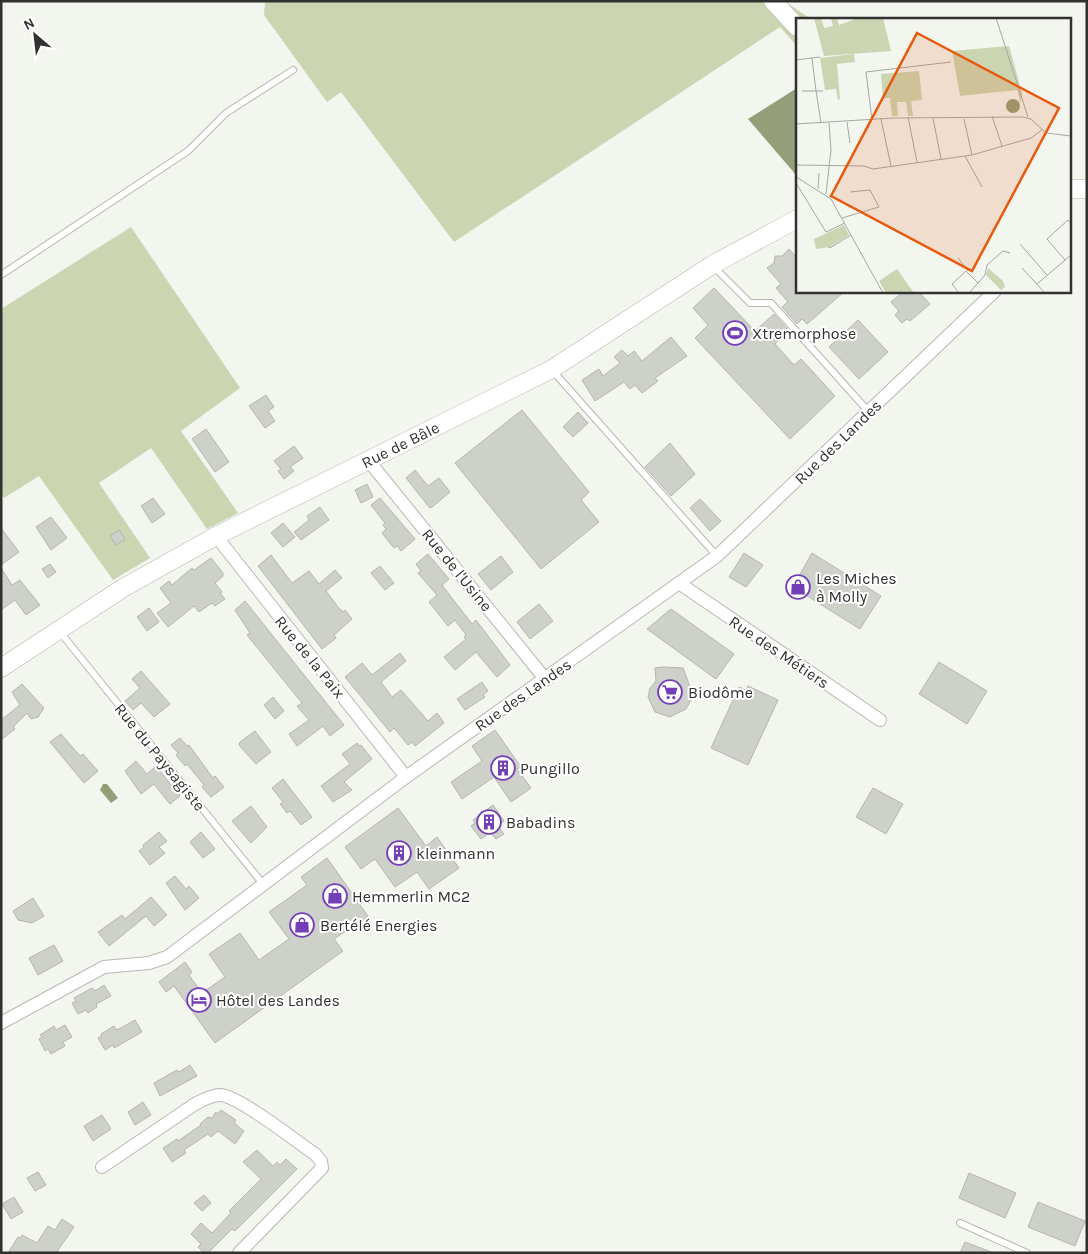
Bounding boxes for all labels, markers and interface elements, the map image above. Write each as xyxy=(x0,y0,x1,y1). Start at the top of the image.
north arrow xyxy=(10,10,60,60)
text: N xyxy=(21,14,38,34)
inset map xyxy=(796,18,1070,292)
sports icon: Xtremorphose xyxy=(722,320,748,346)
place label: Xtremorphose xyxy=(752,324,856,343)
street label: Rue des Landes xyxy=(791,396,885,488)
street label: Rue de Bâle xyxy=(358,417,442,472)
street label: Rue de l'Usine xyxy=(418,525,496,615)
place label: Les Miches à Molly xyxy=(816,569,897,606)
shop icon: Les Miches à Molly xyxy=(785,574,811,600)
street label: Rue de la Paix xyxy=(271,612,349,702)
street label: Rue des Métiers xyxy=(725,612,833,692)
street label: Rue des Landes xyxy=(471,655,575,735)
supermarket icon: Biodôme xyxy=(657,679,683,705)
place label: Biodôme xyxy=(688,683,753,702)
street label: Rue du Paysagiste xyxy=(111,699,209,815)
building icon: Pungillo xyxy=(490,755,516,781)
place label: Pungillo xyxy=(520,759,580,778)
building icon: Babadins xyxy=(476,809,502,835)
place label: Babadins xyxy=(506,813,575,832)
building icon: kleinmann xyxy=(386,840,412,866)
place label: kleinmann xyxy=(416,844,495,863)
shop icon: Hemmerlin MC2 xyxy=(322,883,348,909)
place label: Hemmerlin MC2 xyxy=(352,887,470,906)
shop icon: Bertélé Energies xyxy=(289,912,315,938)
place label: Bertélé Energies xyxy=(320,916,438,935)
hotel icon: Hôtel des Landes xyxy=(186,987,212,1013)
place label: Hôtel des Landes xyxy=(216,991,340,1010)

